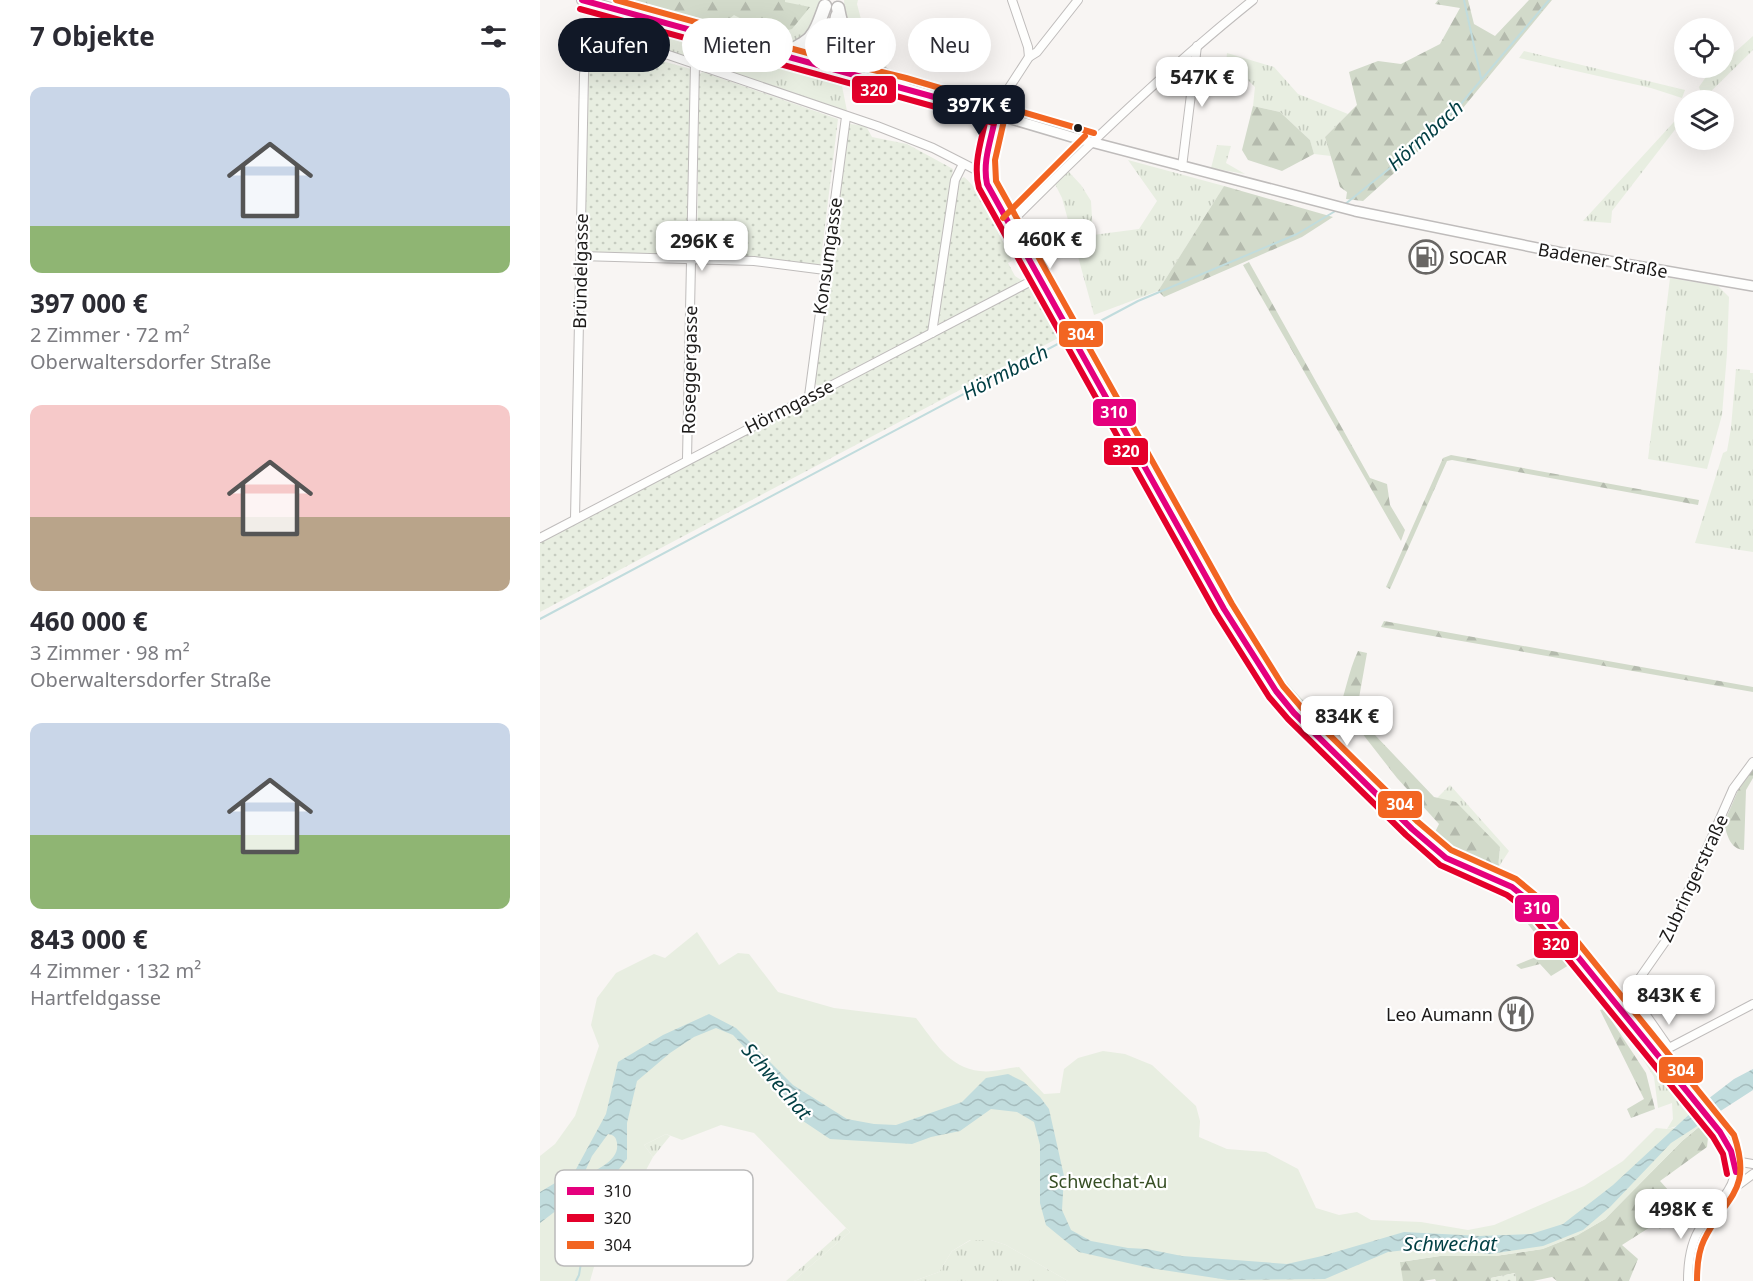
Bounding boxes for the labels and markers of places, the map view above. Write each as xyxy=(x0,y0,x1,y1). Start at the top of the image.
pin: 547K € xyxy=(1153,57,1251,108)
pin: 397K € xyxy=(930,85,1028,136)
unlabelled marker xyxy=(1072,122,1084,134)
pin: 460K € xyxy=(1001,219,1099,270)
pin: 296K € xyxy=(653,221,751,272)
fuel station icon: SOCAR xyxy=(1408,239,1444,275)
place label: SOCAR xyxy=(1449,245,1507,269)
pin: 834K € xyxy=(1298,696,1396,747)
pin: 843K € xyxy=(1620,975,1718,1026)
restaurant icon: Leo Aumann xyxy=(1498,996,1534,1032)
place label: Leo Aumann xyxy=(1386,1002,1493,1026)
pin: 498K € xyxy=(1632,1189,1730,1240)

